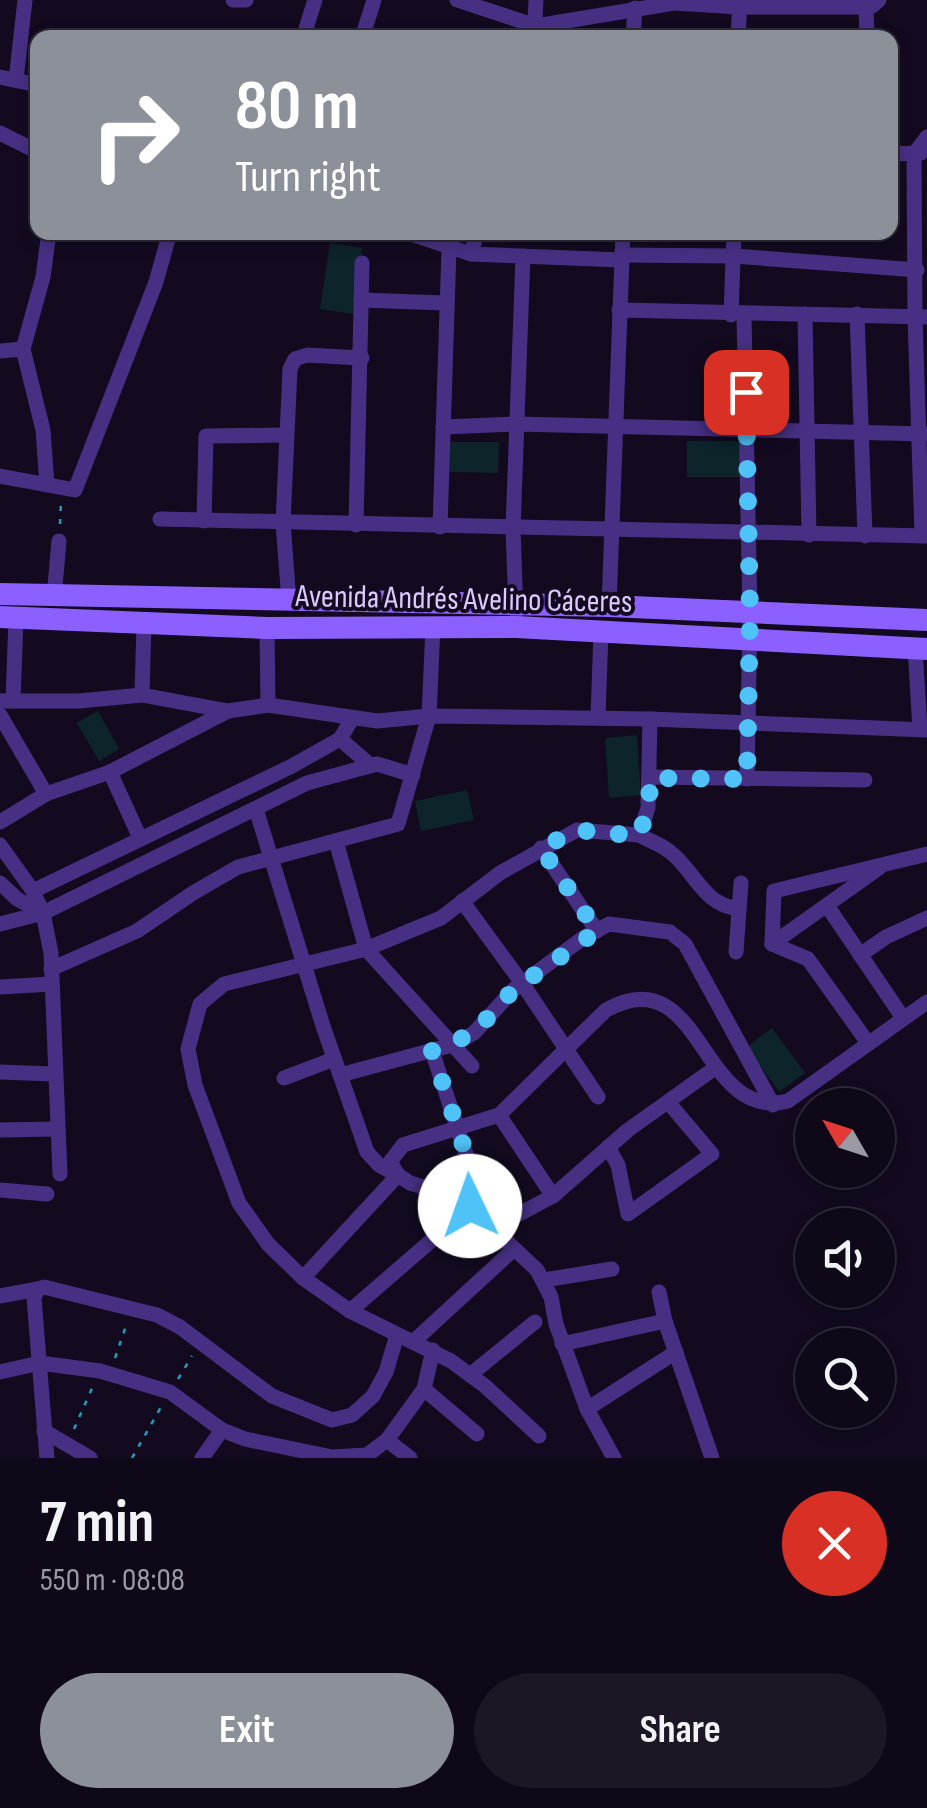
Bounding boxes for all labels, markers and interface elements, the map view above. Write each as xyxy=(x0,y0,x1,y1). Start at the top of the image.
text: 80 m xyxy=(235,65,359,149)
icon: right xyxy=(70,70,200,200)
text: Turn right xyxy=(235,150,381,205)
pin xyxy=(704,350,789,435)
icon: arrive xyxy=(719,365,774,420)
street label: Avenida Andrés Avelino Cáceres xyxy=(294,577,633,622)
north arrow xyxy=(795,1088,895,1188)
map controls xyxy=(795,1088,895,1428)
position arrow xyxy=(418,1154,522,1258)
button: sound xyxy=(795,1208,895,1308)
button: search xyxy=(795,1328,895,1428)
text: 7 min xyxy=(40,1487,154,1559)
button: close xyxy=(782,1491,887,1596)
text: 550 m · 08:08 xyxy=(40,1561,185,1600)
button: Exit xyxy=(40,1673,454,1788)
button: Share xyxy=(474,1673,887,1788)

